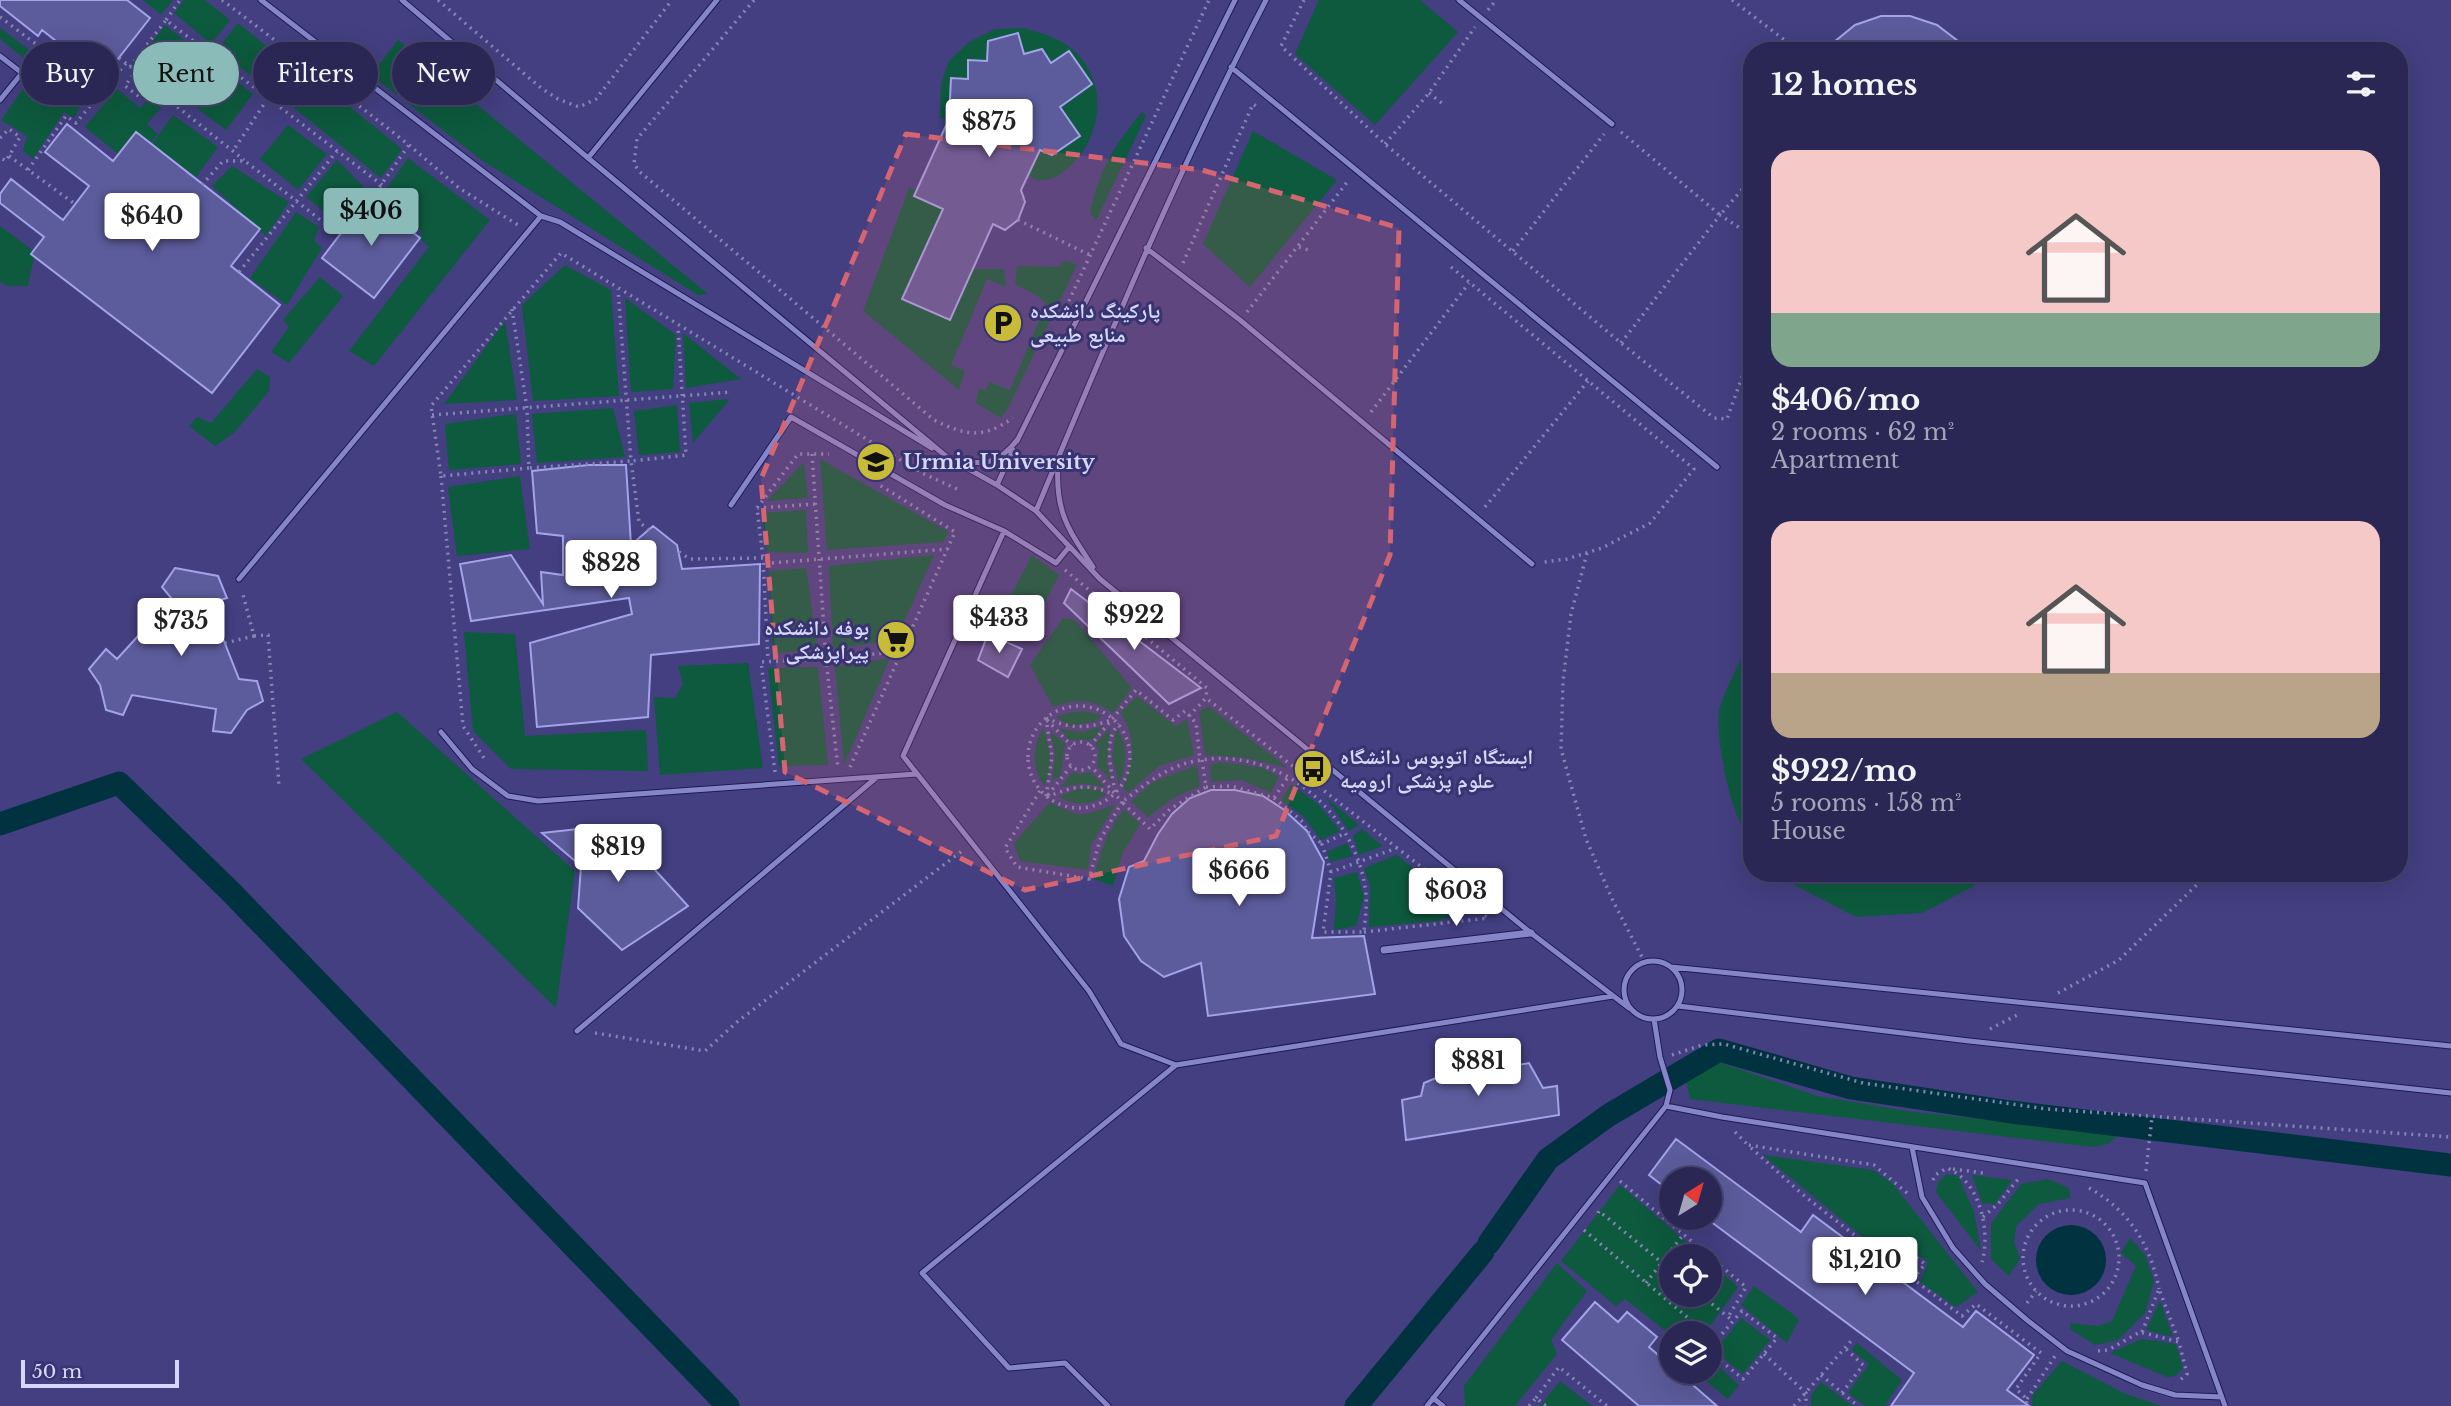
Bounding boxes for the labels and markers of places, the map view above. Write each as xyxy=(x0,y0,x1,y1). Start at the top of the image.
pin: $875 xyxy=(948,100,1030,159)
pin: $406 xyxy=(330,188,412,248)
pin: $640 xyxy=(111,194,193,253)
place label: پارکینگ دانشکده منابع طبیعی xyxy=(1030,298,1160,349)
parking icon: پارکینگ دانشکده منابع طبیعی xyxy=(982,302,1024,344)
school or university icon: Urmia University xyxy=(855,441,897,483)
place label: Urmia University xyxy=(903,449,1095,475)
pin: $828 xyxy=(570,540,652,600)
pin: $922 xyxy=(1093,592,1175,652)
pin: $433 xyxy=(958,596,1040,655)
pin: $735 xyxy=(140,598,222,658)
place label: بوفه دانشکده پیراپزشکی xyxy=(764,615,869,665)
supermarket icon: بوفه دانشکده پیراپزشکی xyxy=(875,619,917,661)
place label: ایستگاه اتوبوس دانشگاه علوم پزشکی ارومیه xyxy=(1340,744,1533,795)
bus stop icon: ایستگاه اتوبوس دانشگاه علوم پزشکی ارومیه xyxy=(1292,748,1334,790)
pin: $819 xyxy=(577,824,659,884)
pin: $666 xyxy=(1198,848,1280,908)
pin: $603 xyxy=(1415,869,1497,928)
pin: $881 xyxy=(1437,1038,1519,1098)
pin: $1,210 xyxy=(1808,1238,1922,1297)

